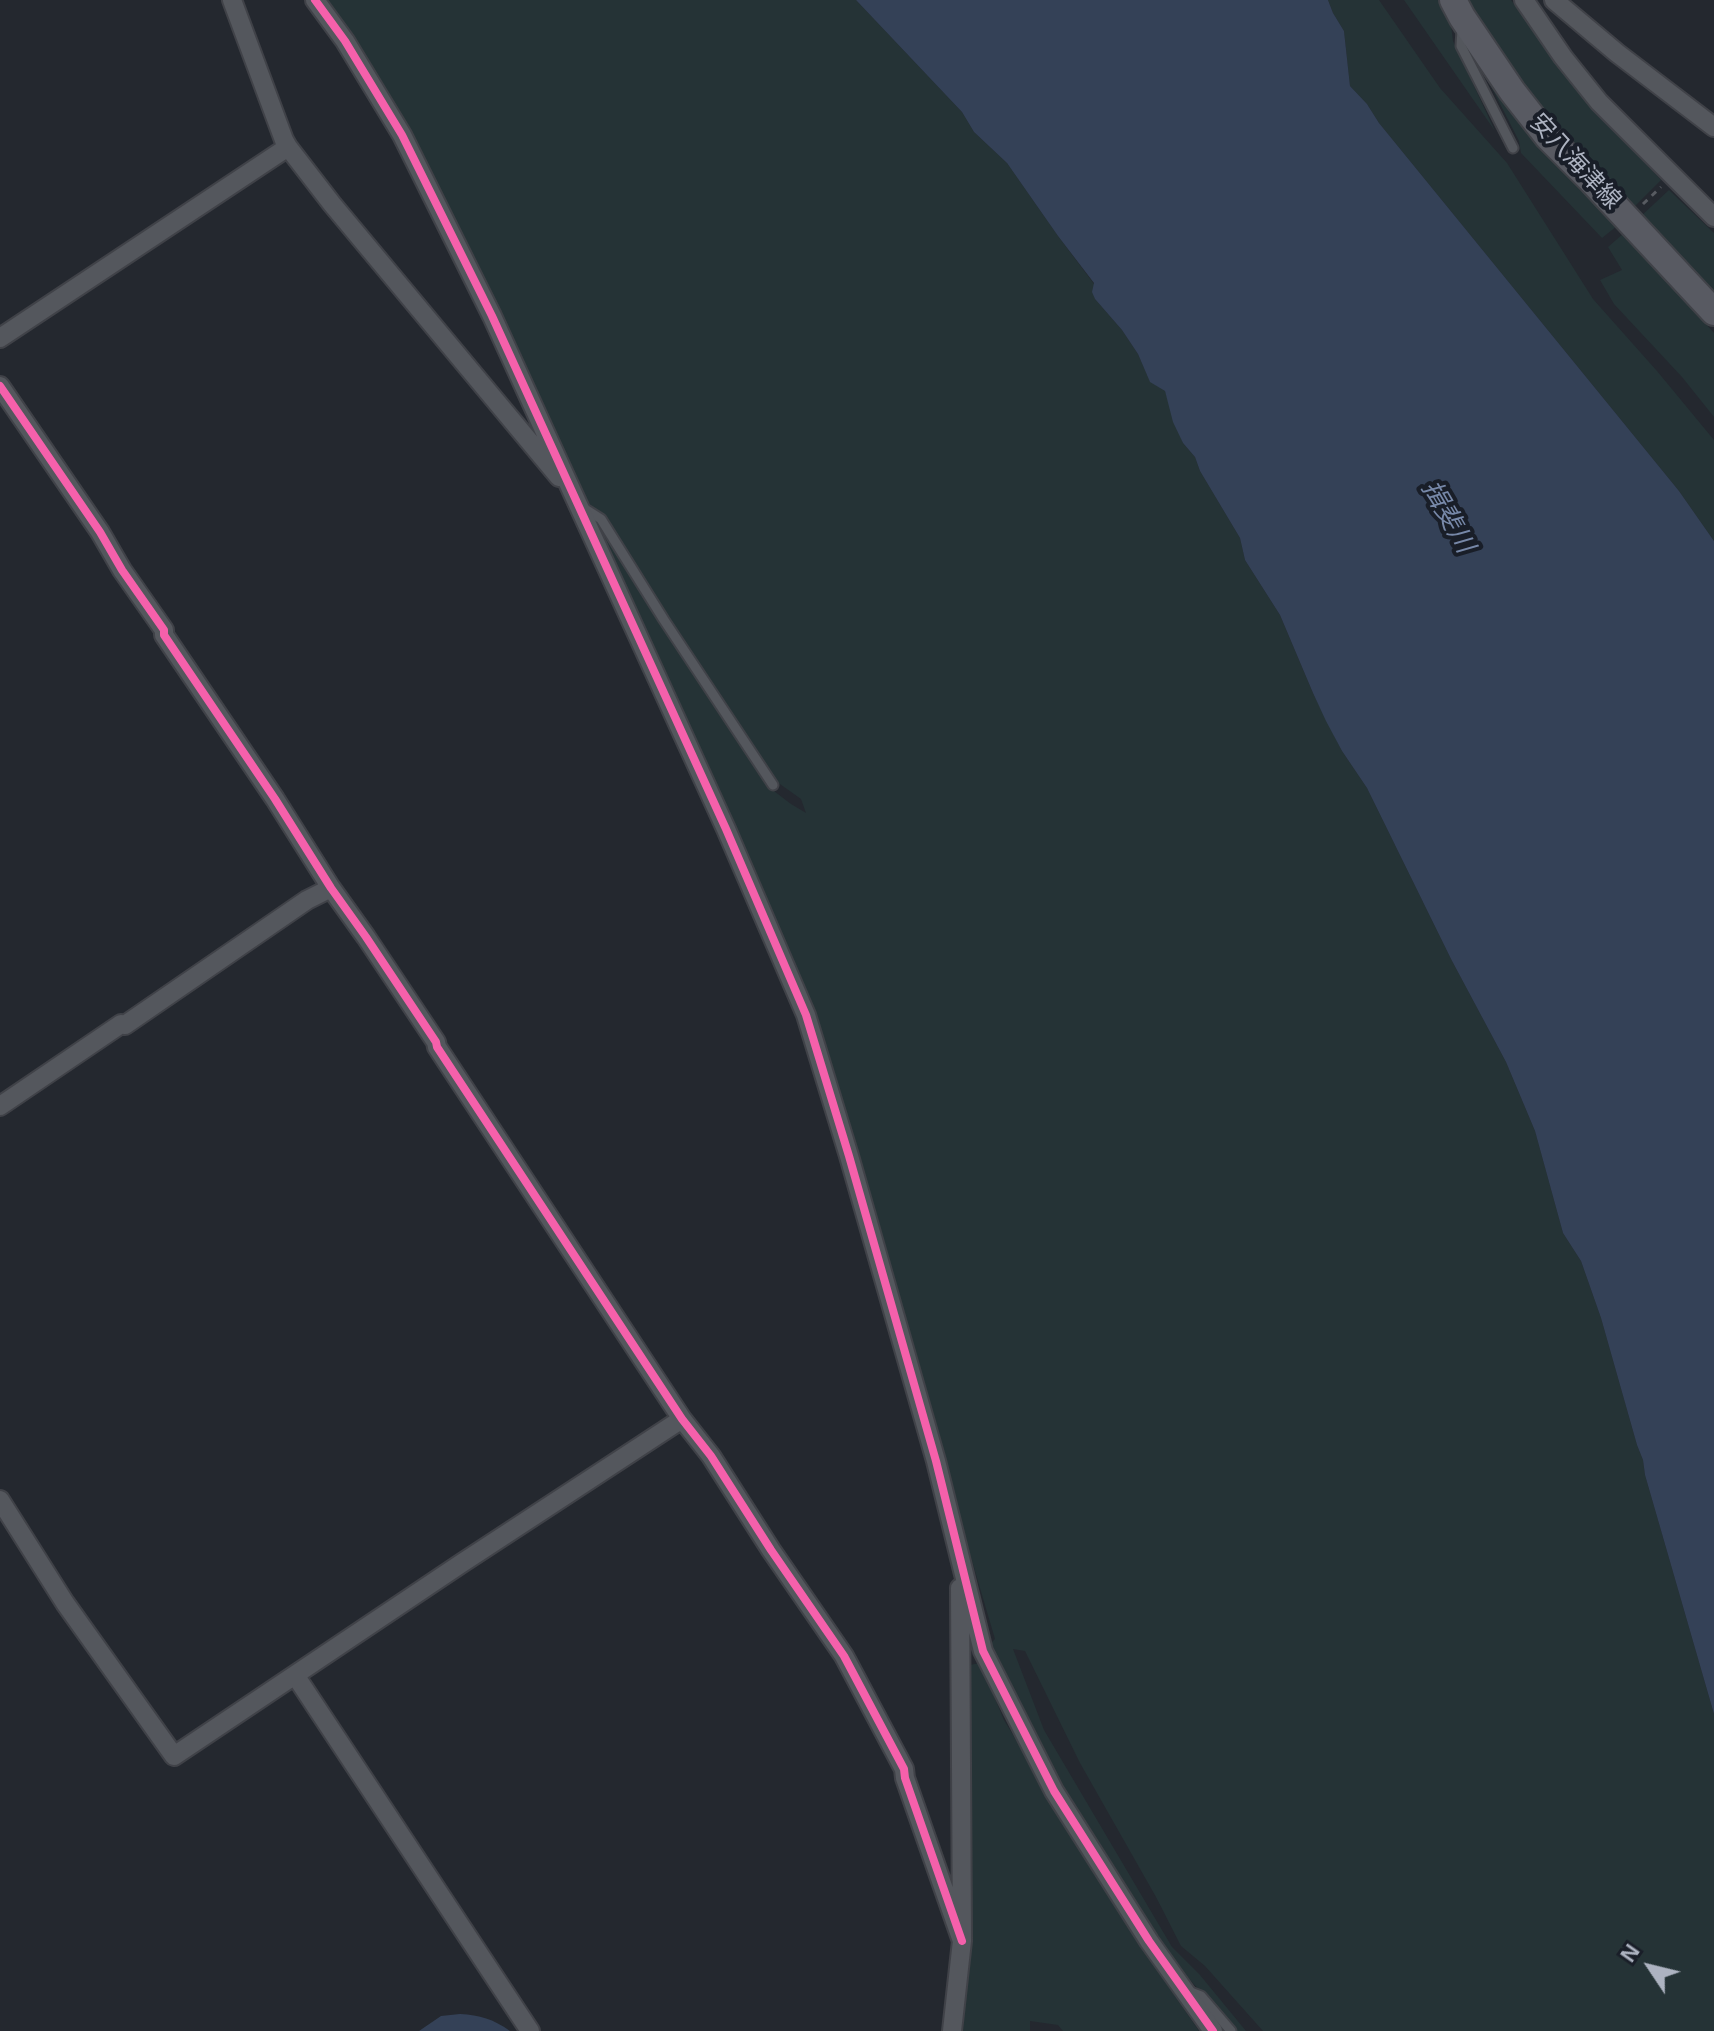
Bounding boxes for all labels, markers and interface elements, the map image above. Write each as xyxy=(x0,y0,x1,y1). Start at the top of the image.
street label: 安八海津線 xyxy=(1524,108,1626,216)
water label: 揖斐川 xyxy=(1414,475,1480,559)
north arrow xyxy=(1610,1927,1690,2007)
text: N xyxy=(1615,1939,1645,1967)

